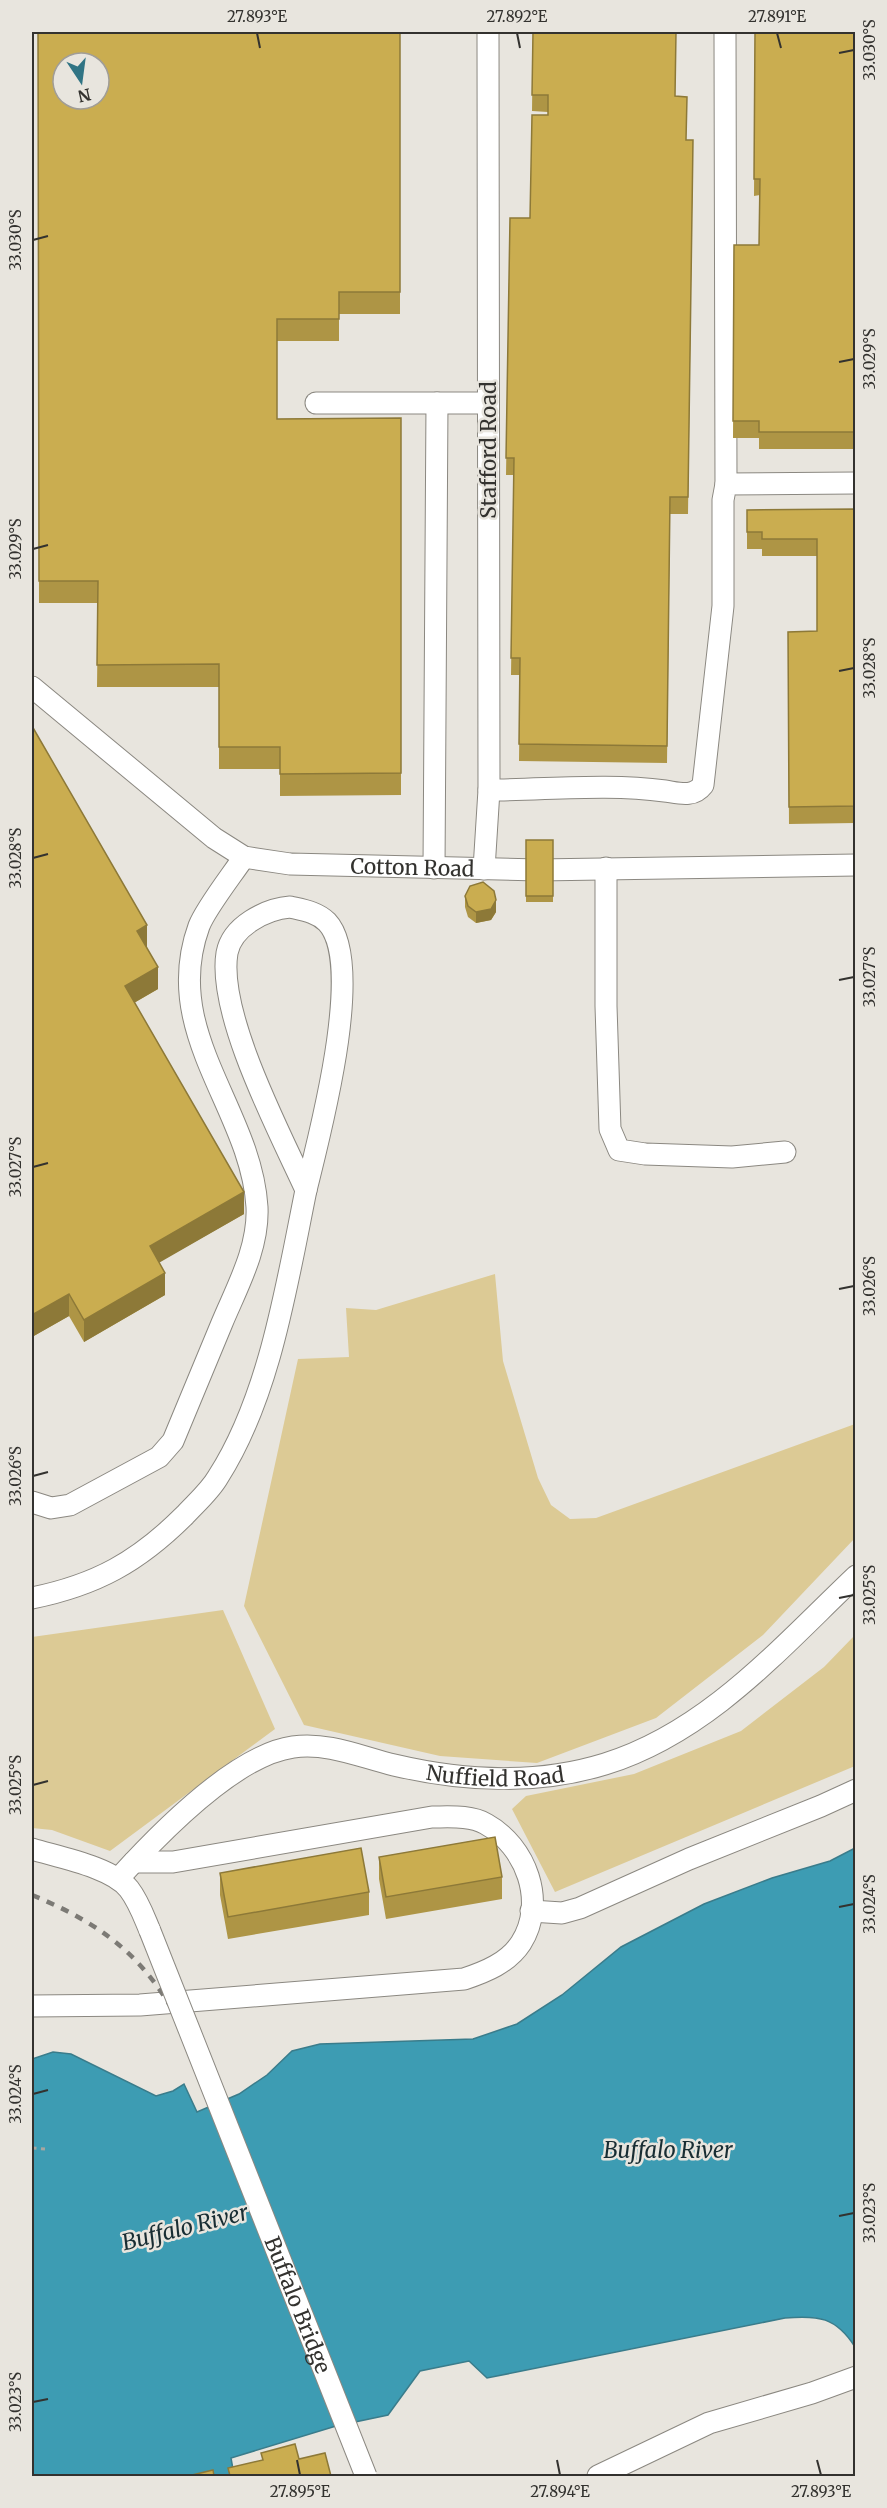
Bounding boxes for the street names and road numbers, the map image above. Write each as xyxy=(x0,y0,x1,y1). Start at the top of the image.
street label: Stafford Road xyxy=(475,381,502,519)
street label: Cotton Road xyxy=(350,852,475,882)
street label: Nuffield Road xyxy=(424,1758,566,1792)
street label: Buffalo Bridge xyxy=(259,2232,337,2377)

